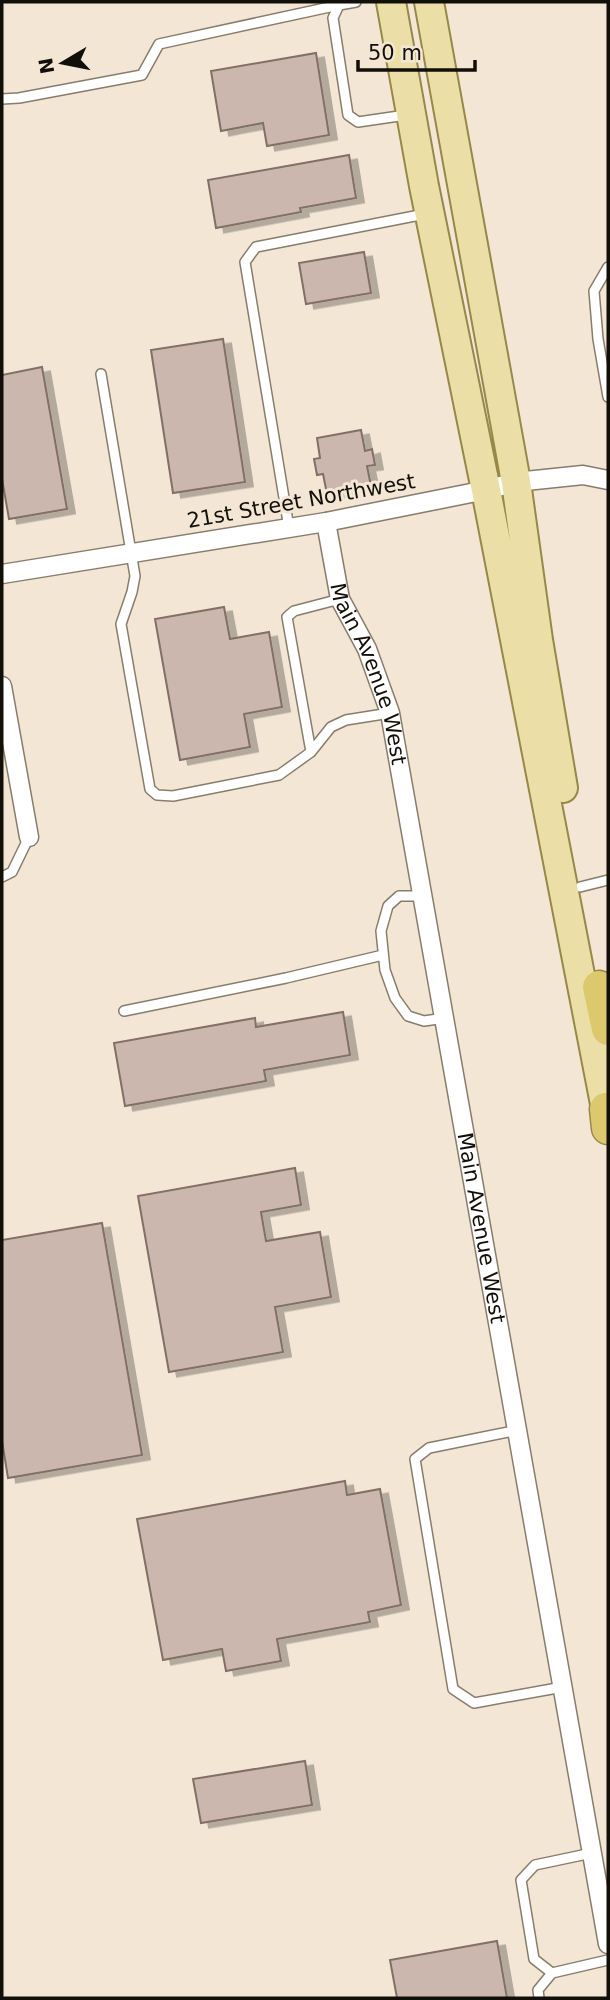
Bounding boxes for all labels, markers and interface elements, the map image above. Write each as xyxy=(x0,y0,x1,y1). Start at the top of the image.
north arrow xyxy=(28,28,98,98)
scale bar xyxy=(358,28,475,72)
text: 50 m xyxy=(368,41,422,65)
text: N xyxy=(34,56,58,76)
street label: 21st Street Northwest xyxy=(185,469,417,533)
street label: Main Avenue West xyxy=(325,581,411,767)
street label: Main Avenue West xyxy=(453,1131,510,1325)

